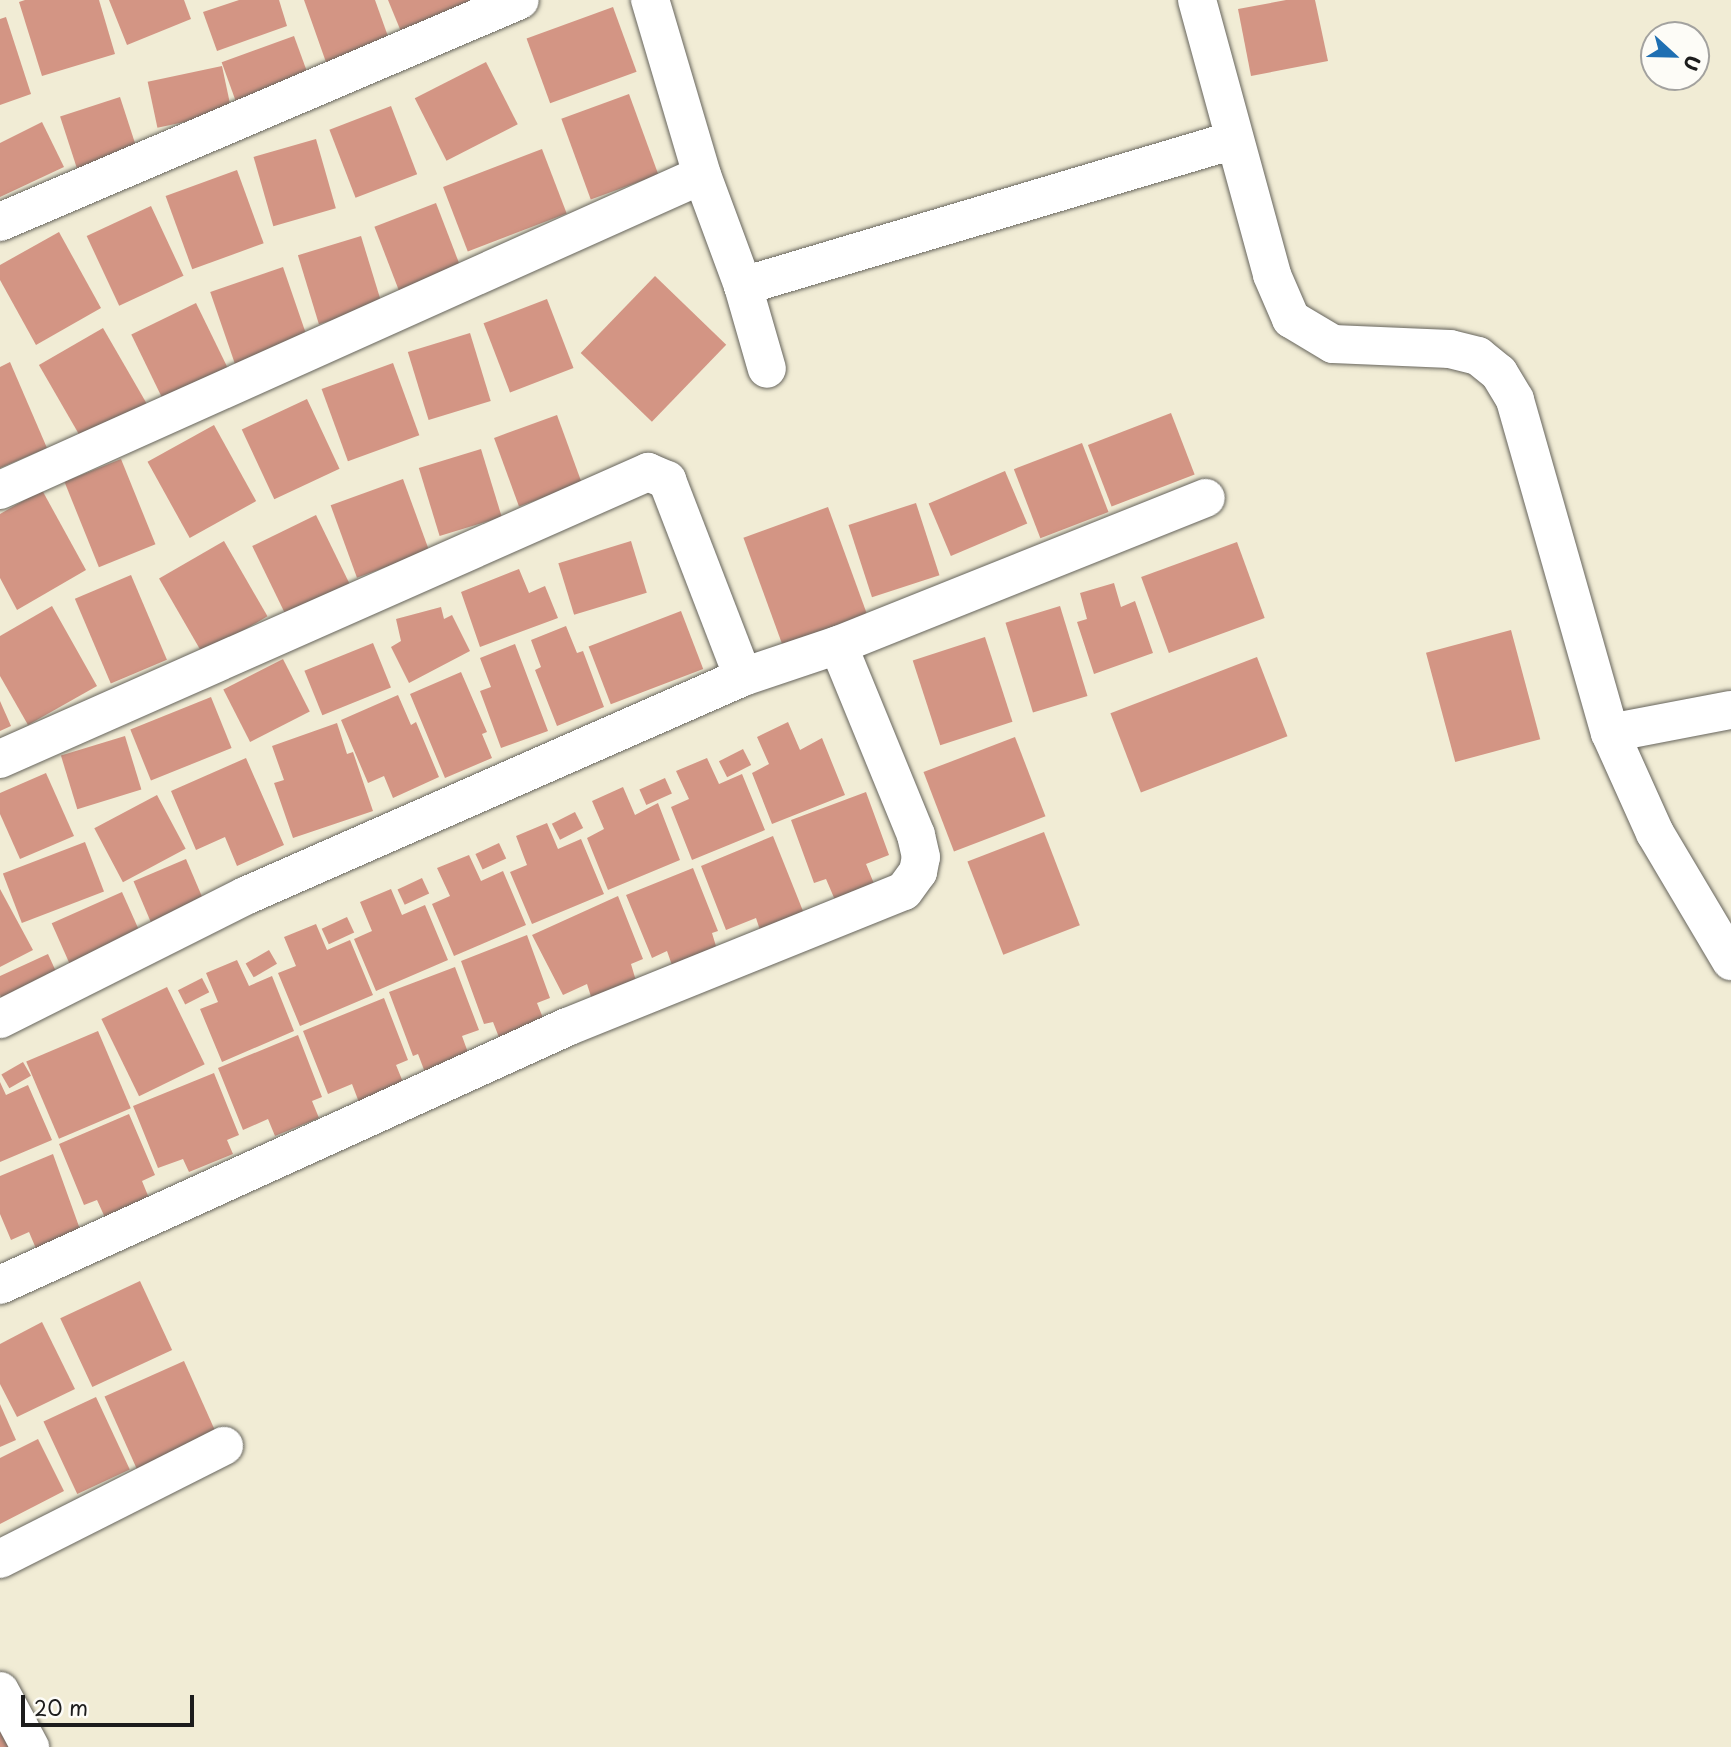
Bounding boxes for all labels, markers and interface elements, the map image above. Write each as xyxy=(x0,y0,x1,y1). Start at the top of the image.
north arrow xyxy=(1640,21,1710,91)
text: U xyxy=(1677,51,1708,75)
scale bar xyxy=(24,1680,198,1724)
text: 20 m xyxy=(34,1691,88,1723)

